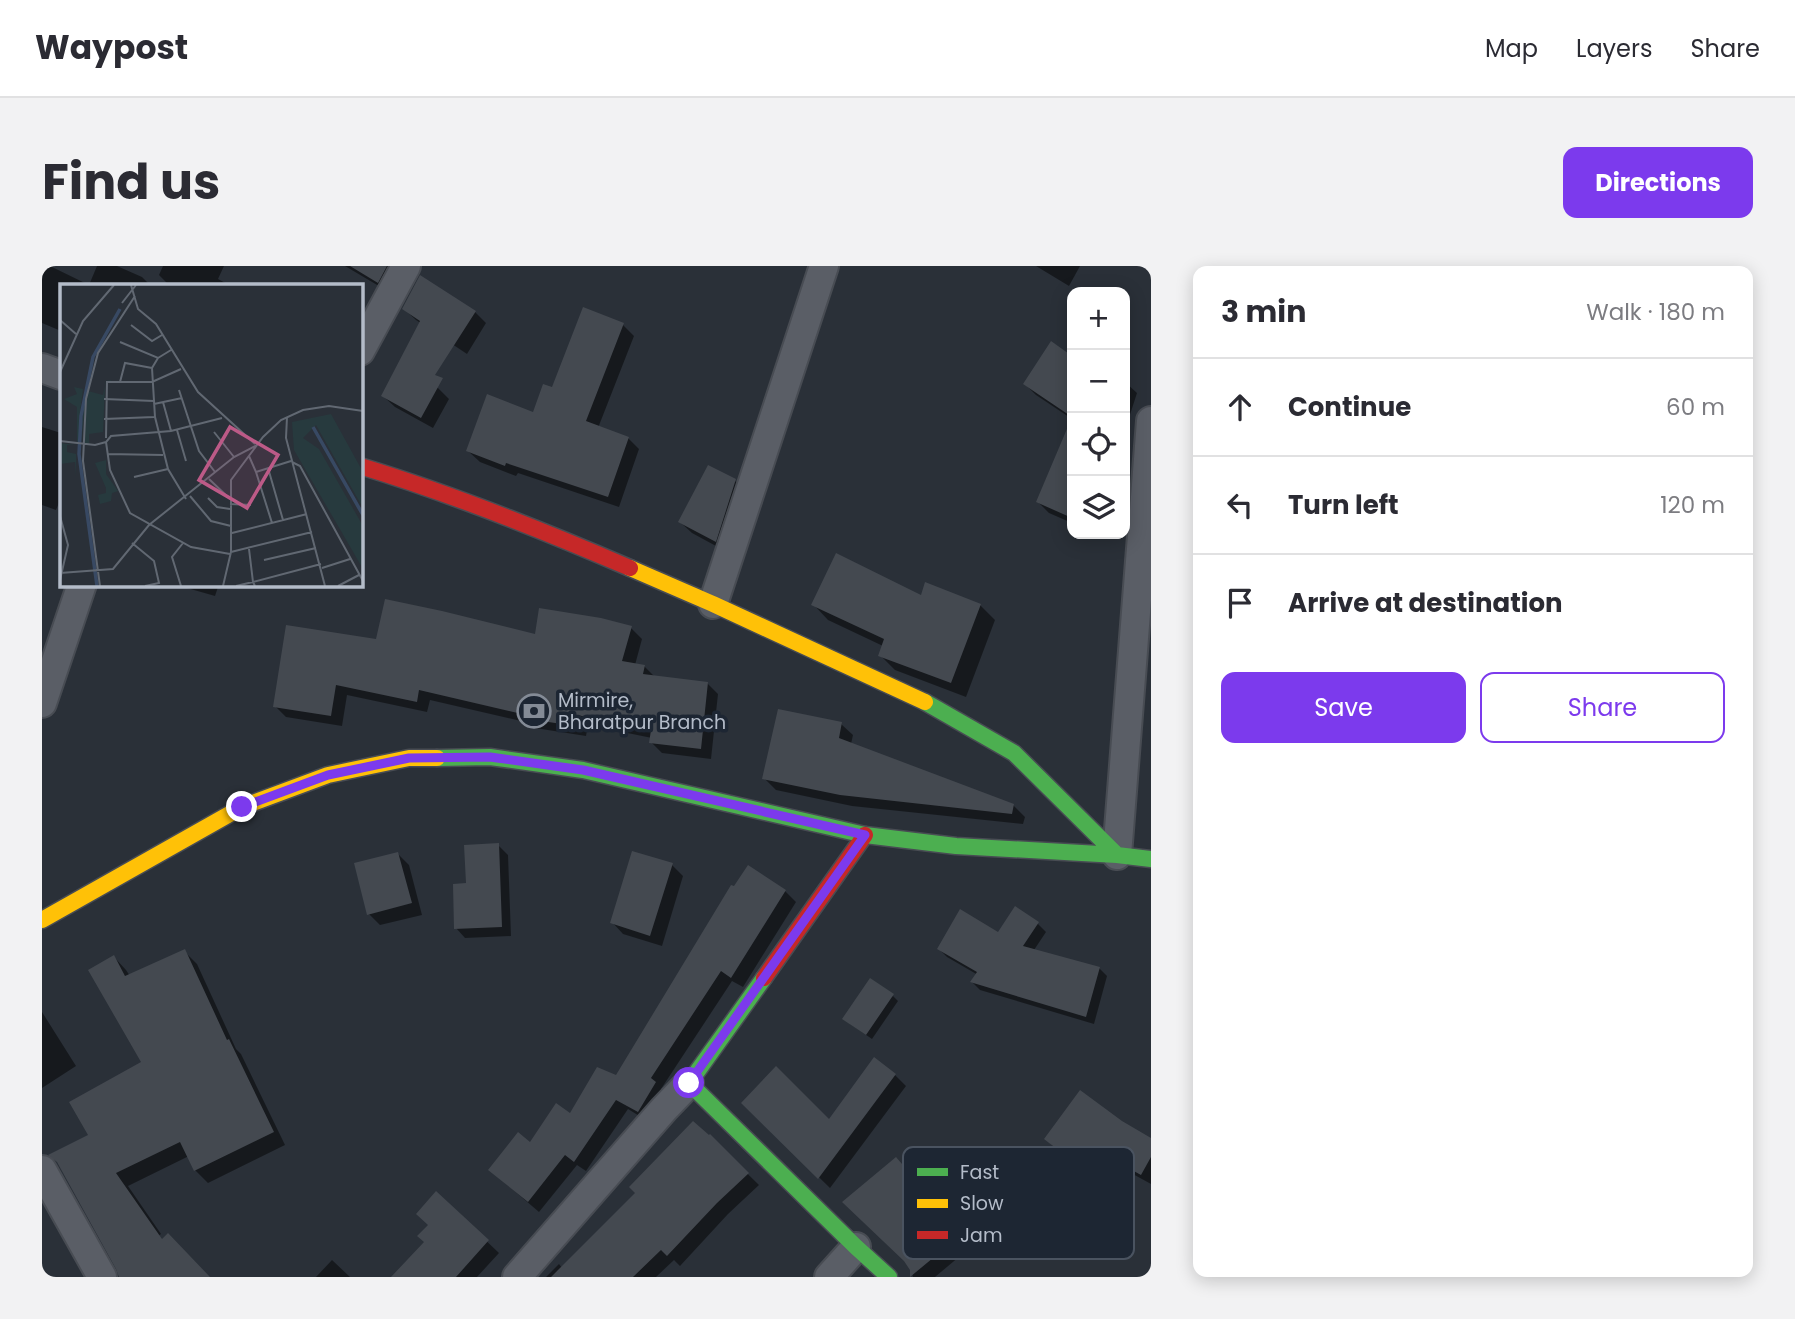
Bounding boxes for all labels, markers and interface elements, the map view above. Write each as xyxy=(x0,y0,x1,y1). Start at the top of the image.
text: Waypost xyxy=(35,24,188,71)
text: Map xyxy=(1485,32,1538,65)
text: Layers xyxy=(1576,32,1652,65)
text: Share xyxy=(1690,32,1760,65)
button: Directions xyxy=(1563,147,1753,218)
text: Find us xyxy=(42,148,220,216)
inset map xyxy=(60,284,362,586)
map controls xyxy=(1067,287,1130,539)
button: + xyxy=(1067,287,1130,350)
text: 3 min xyxy=(1221,290,1306,333)
text: Walk · 180 m xyxy=(1586,296,1725,328)
button: − xyxy=(1067,350,1130,413)
icon: ahead xyxy=(1221,388,1259,426)
text: Continue xyxy=(1288,389,1411,425)
text: 60 m xyxy=(1666,391,1725,423)
button: locate xyxy=(1067,413,1130,476)
button: layers xyxy=(1067,476,1130,539)
icon: left xyxy=(1221,486,1259,524)
text: Turn left xyxy=(1288,487,1399,523)
text: 120 m xyxy=(1660,489,1725,521)
icon: arrive xyxy=(1221,584,1259,622)
text: Arrive at destination xyxy=(1288,585,1563,621)
button: Save xyxy=(1221,672,1466,743)
button: Share xyxy=(1480,672,1725,743)
place label: Mirmire, Bharatpur Branch xyxy=(558,687,726,736)
bank icon: Mirmire, Bharatpur Branch xyxy=(515,692,553,730)
route end xyxy=(226,791,257,822)
route start xyxy=(673,1067,704,1098)
legend xyxy=(903,1147,1134,1259)
text: Fast xyxy=(960,1159,999,1186)
text: Slow xyxy=(960,1190,1004,1217)
text: Jam xyxy=(960,1222,1002,1249)

